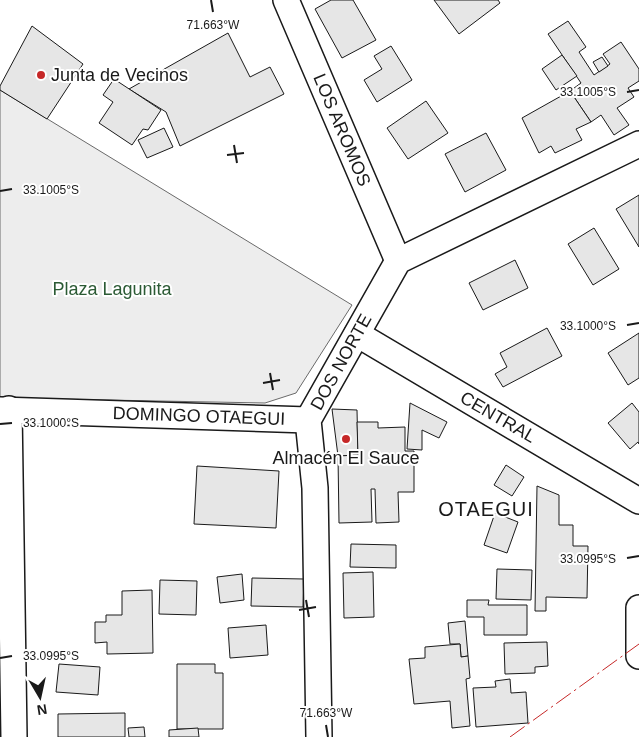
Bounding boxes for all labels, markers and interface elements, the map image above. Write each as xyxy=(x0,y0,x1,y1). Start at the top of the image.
text: 71.663°W xyxy=(187,18,240,32)
place label: Junta de Vecinos xyxy=(51,65,188,85)
marker: Junta de Vecinos xyxy=(35,69,47,81)
street label: LOS AROMOS xyxy=(309,71,375,189)
text: 33.1005°S xyxy=(560,85,616,99)
text: 33.1005°S xyxy=(23,183,79,197)
park label: Plaza Lagunita xyxy=(52,279,173,299)
street label: DOS NORTE xyxy=(306,310,376,414)
text: 33.1000°S xyxy=(560,319,616,333)
street label: CENTRAL xyxy=(457,387,539,447)
street label: DOMINGO OTAEGUI xyxy=(112,403,286,429)
text: 33.1000°S xyxy=(23,416,79,430)
marker: Almacén El Sauce xyxy=(340,433,352,445)
place label: Almacén El Sauce xyxy=(272,448,420,468)
district label: OTAEGUI xyxy=(438,498,534,520)
text: 33.0995°S xyxy=(560,552,616,566)
text: 33.0995°S xyxy=(23,649,79,663)
north arrow xyxy=(15,672,65,722)
text: N xyxy=(36,701,48,719)
text: 71.663°W xyxy=(300,706,353,720)

